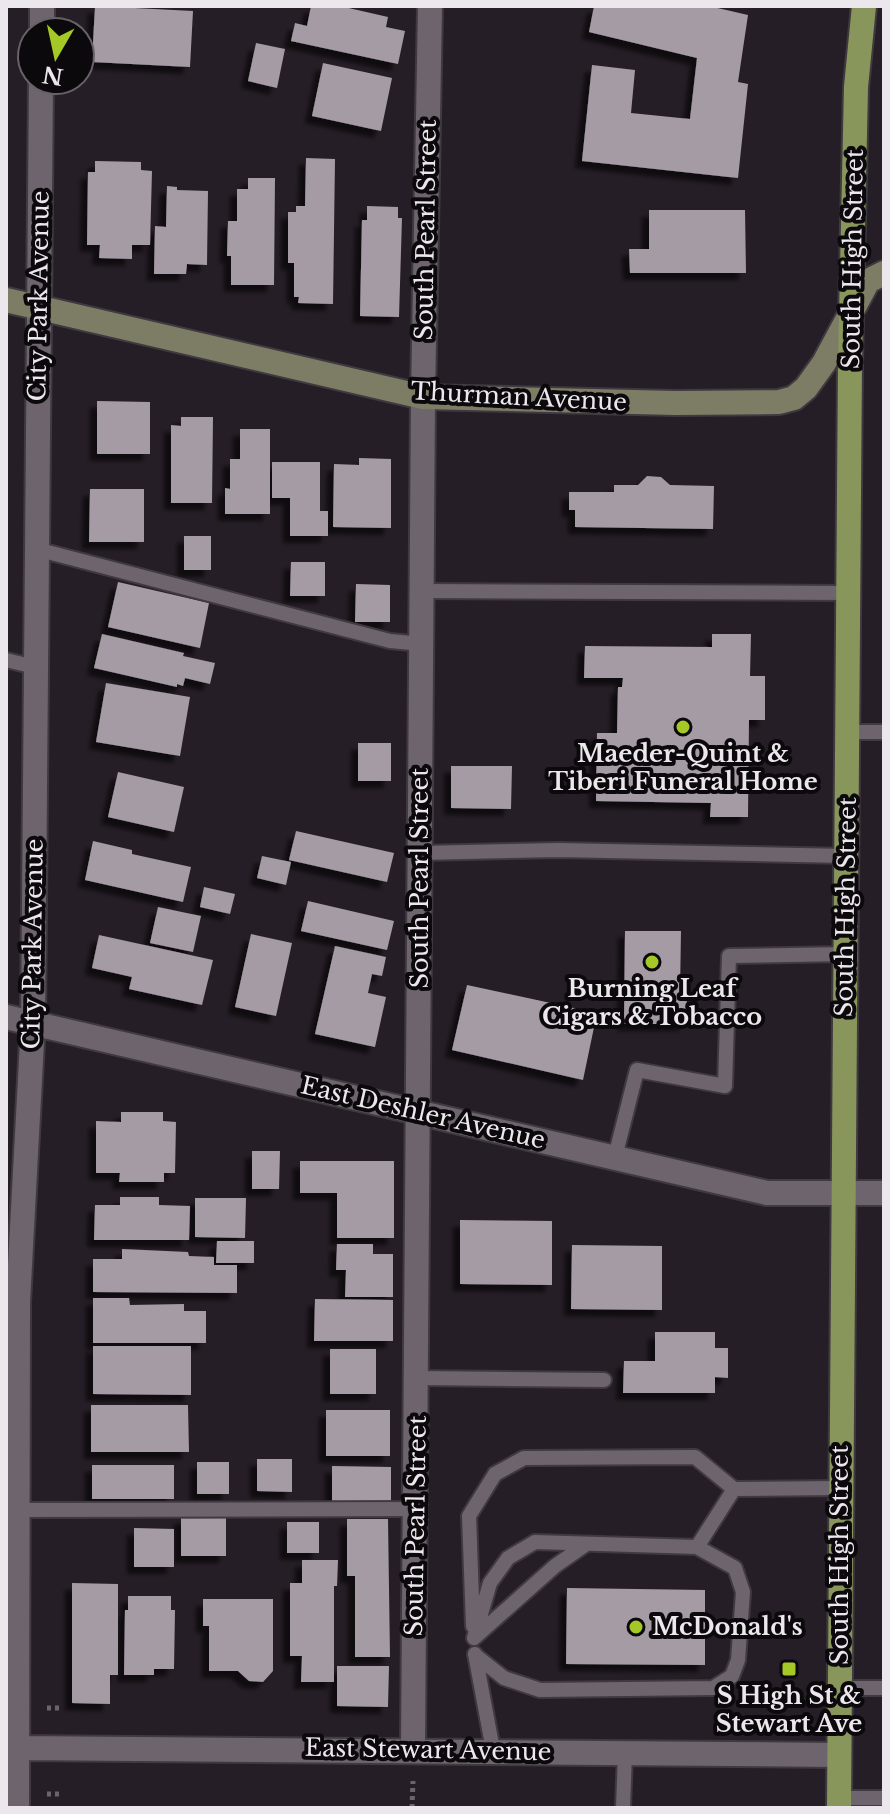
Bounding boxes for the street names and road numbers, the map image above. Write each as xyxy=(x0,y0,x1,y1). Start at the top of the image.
street label: South Pearl Street xyxy=(409,119,442,341)
street label: South High Street xyxy=(836,149,869,369)
street label: City Park Avenue xyxy=(22,190,55,402)
street label: Thurman Avenue xyxy=(410,376,628,417)
street label: South Pearl Street xyxy=(405,768,434,988)
street label: South High Street xyxy=(829,797,862,1017)
street label: City Park Avenue xyxy=(16,838,49,1050)
street label: East Deshler Avenue xyxy=(298,1070,548,1155)
street label: South Pearl Street xyxy=(399,1415,432,1637)
street label: South High Street xyxy=(825,1445,854,1665)
street label: East Stewart Avenue xyxy=(304,1733,552,1766)

